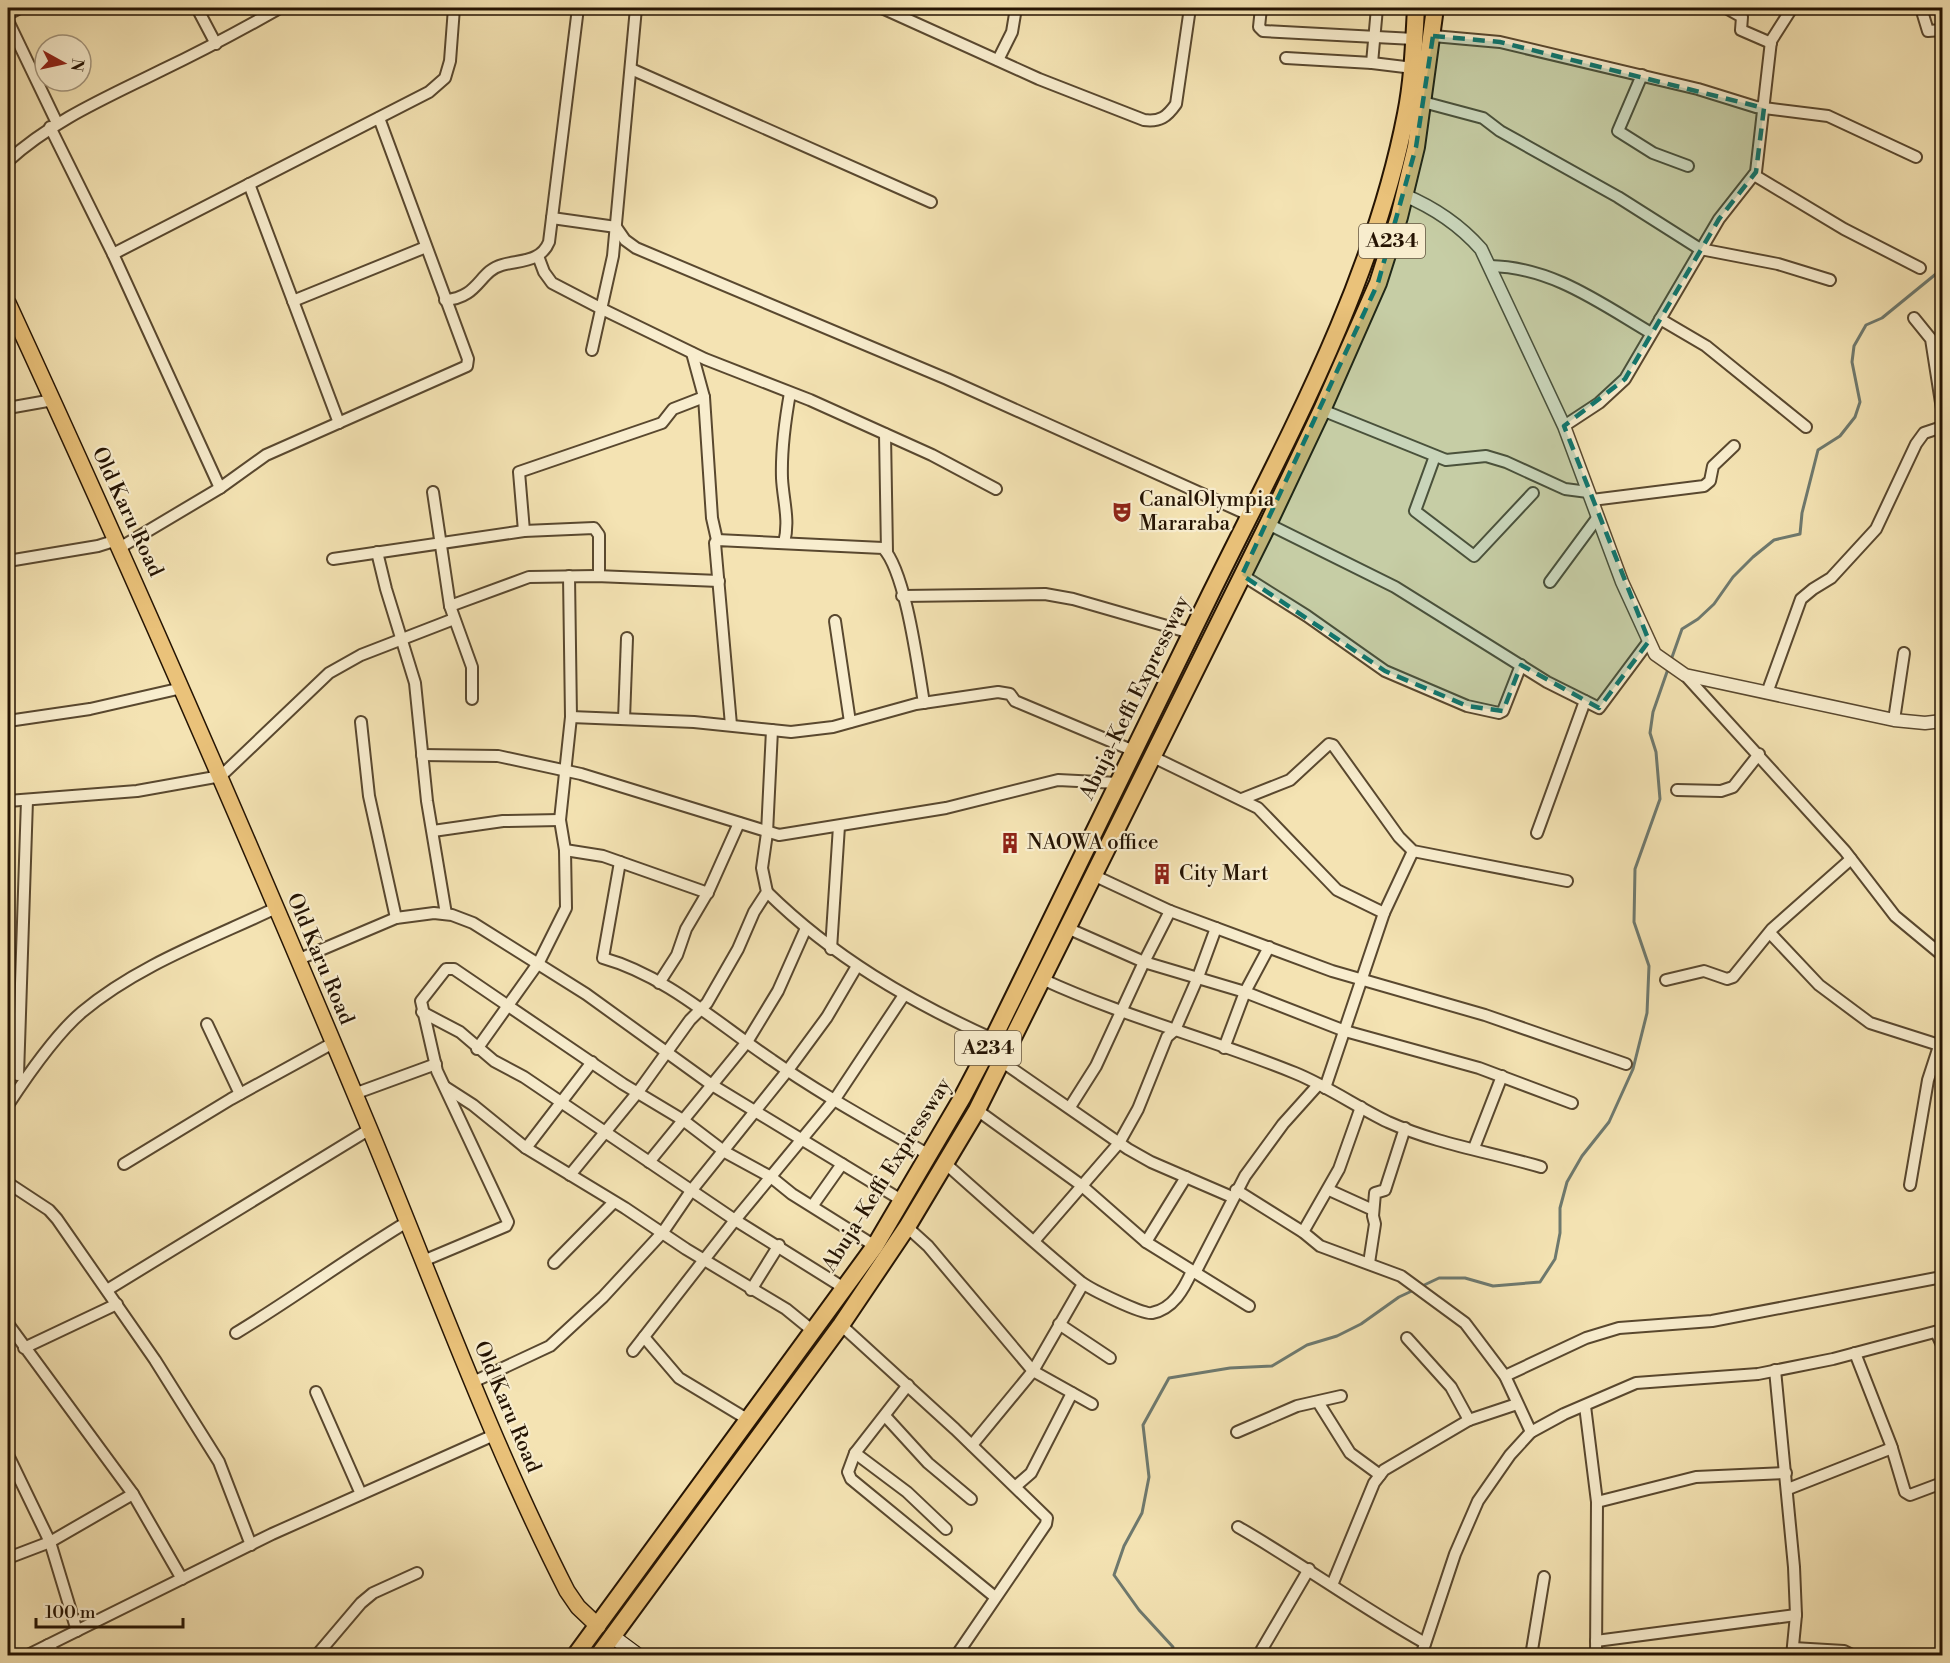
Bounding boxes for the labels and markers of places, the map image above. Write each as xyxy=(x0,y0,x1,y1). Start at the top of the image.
place label: CanalOlympia Mararaba xyxy=(1139,487,1275,537)
theatre icon: CanalOlympia Mararaba xyxy=(1110,500,1134,524)
place label: NAOWA office xyxy=(1027,830,1159,856)
building icon: NAOWA office xyxy=(998,831,1022,855)
place label: City Mart xyxy=(1179,861,1269,887)
building icon: City Mart xyxy=(1150,862,1174,886)

